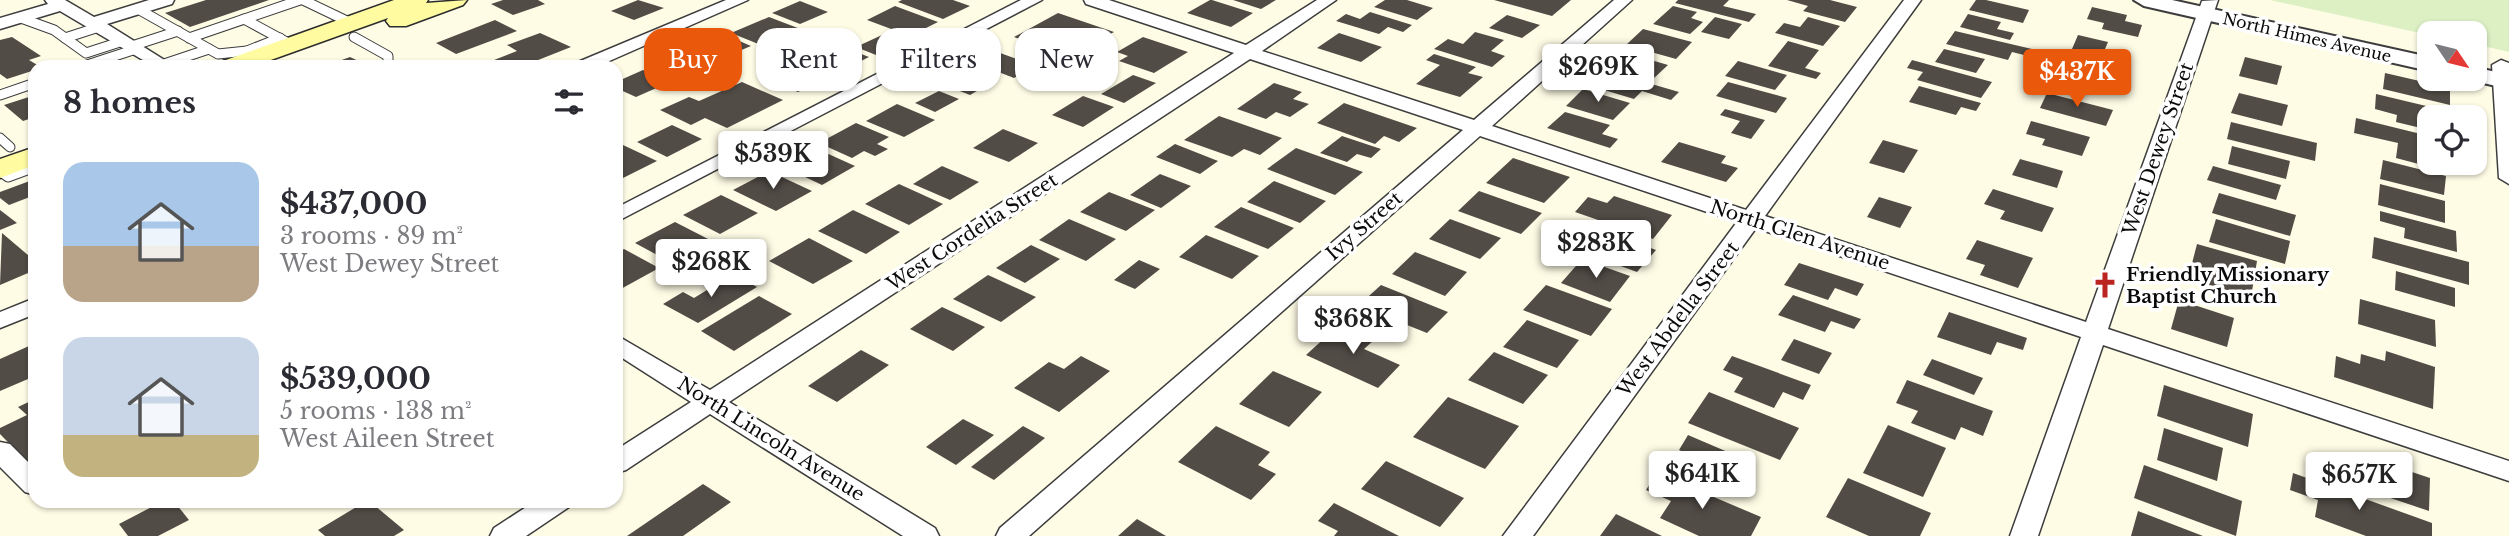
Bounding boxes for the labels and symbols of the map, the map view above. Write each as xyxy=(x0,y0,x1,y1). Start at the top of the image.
street label: North Himes Avenue xyxy=(2221,8,2393,66)
north arrow xyxy=(2417,21,2487,91)
pin: $269K xyxy=(1549,44,1647,104)
pin: $437K xyxy=(2028,50,2126,109)
street label: West Dewey Street xyxy=(2117,59,2199,239)
pin: $539K xyxy=(724,132,822,191)
street label: West Cordelia Street xyxy=(882,168,1062,296)
street label: Ivy Street xyxy=(1321,186,1407,265)
street label: North Glen Avenue xyxy=(1707,195,1893,275)
pin: $283K xyxy=(1547,220,1645,280)
street label: West Abdella Street xyxy=(1612,236,1744,402)
pin: $268K xyxy=(662,240,760,299)
place label: Friendly Missionary Baptist Church xyxy=(2126,263,2330,308)
church icon: Friendly Missionary Baptist Church xyxy=(2090,270,2120,300)
pin: $368K xyxy=(1304,296,1402,356)
street label: North Lincoln Avenue xyxy=(673,372,869,506)
pin: $641K xyxy=(1653,452,1751,511)
pin: $657K xyxy=(2310,452,2408,512)

